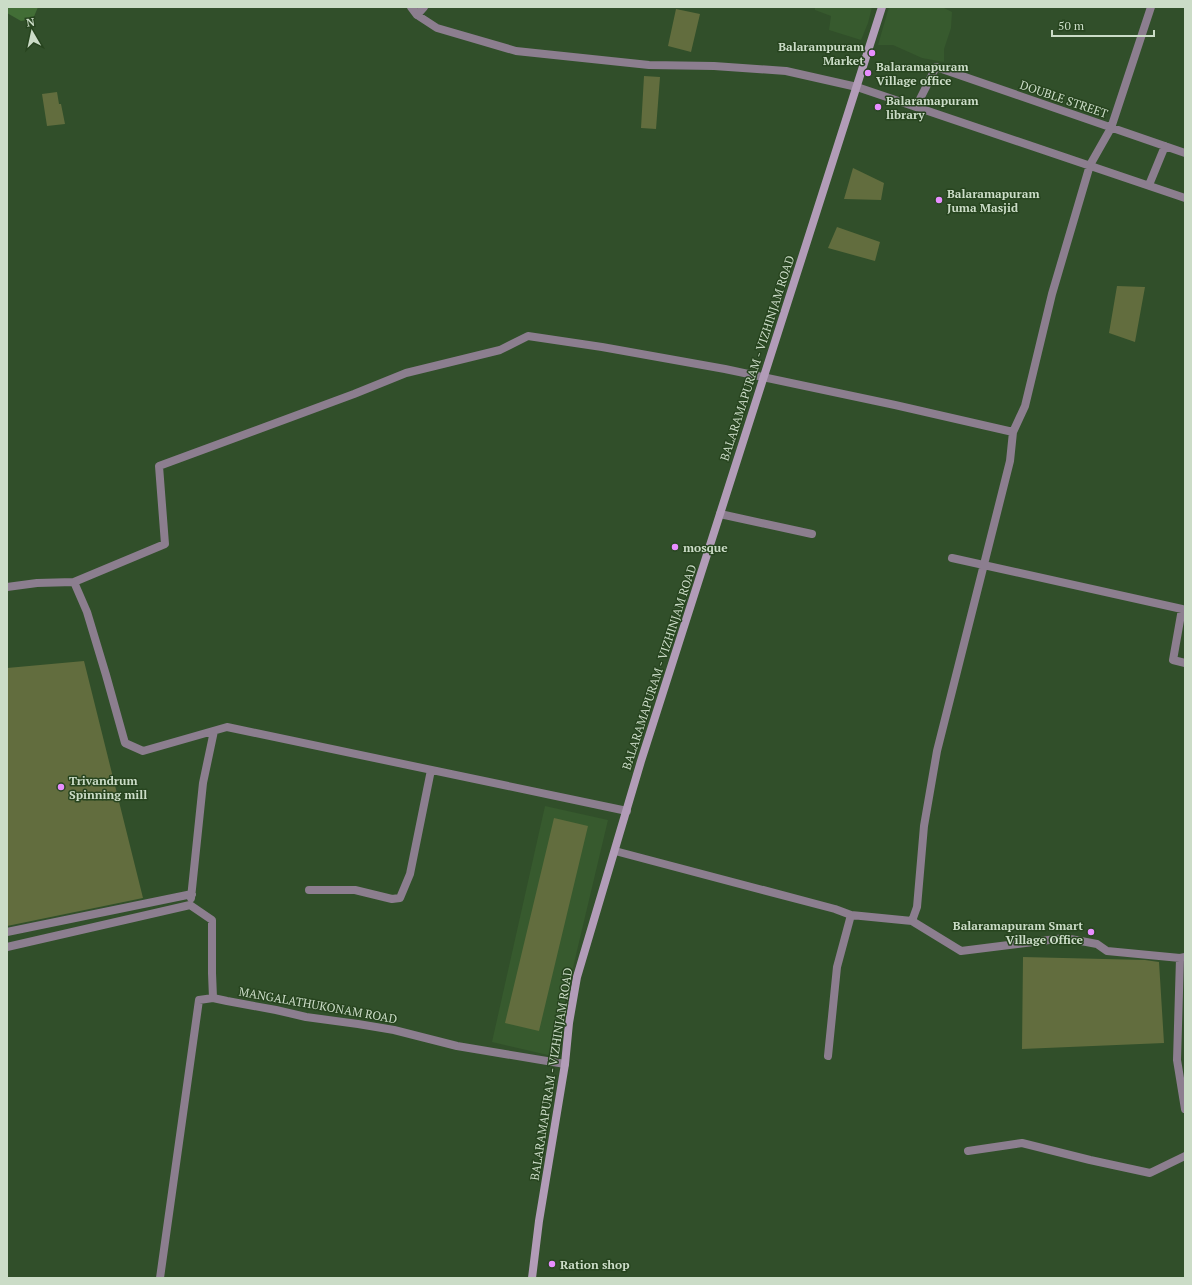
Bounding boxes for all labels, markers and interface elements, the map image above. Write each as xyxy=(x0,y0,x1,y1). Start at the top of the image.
north arrow xyxy=(12,12,52,52)
scale bar xyxy=(1052,12,1154,38)
text: N xyxy=(25,14,36,30)
text: 50 m xyxy=(1058,18,1085,33)
place label: Balarampuram Market xyxy=(778,39,864,68)
marker: Balarampuram Market xyxy=(867,48,877,58)
place label: Balaramapuram Village office xyxy=(876,59,969,88)
marker: Balaramapuram Village office xyxy=(863,68,873,78)
street label: DOUBLE STREET xyxy=(1018,77,1111,121)
place label: Balaramapuram library xyxy=(886,93,979,122)
marker: Balaramapuram library xyxy=(873,102,883,112)
place label: Balaramapuram Juma Masjid xyxy=(947,186,1040,215)
marker: Balaramapuram Juma Masjid xyxy=(934,195,944,205)
street label: BALARAMAPURAM - VIZHINJAM ROAD xyxy=(717,253,797,463)
place label: mosque xyxy=(683,540,728,555)
marker: mosque xyxy=(670,542,680,552)
street label: BALARAMAPURAM - VIZHINJAM ROAD xyxy=(619,562,699,772)
place label: Trivandrum Spinning mill xyxy=(69,773,147,802)
marker: Trivandrum Spinning mill xyxy=(56,782,66,792)
place label: Balaramapuram Smart Village Office xyxy=(953,918,1084,947)
marker: Balaramapuram Smart Village Office xyxy=(1086,927,1096,937)
street label: BALARAMAPURAM - VIZHINJAM ROAD xyxy=(527,967,575,1181)
street label: MANGALATHUKONAM ROAD xyxy=(238,984,398,1026)
place label: Ration shop xyxy=(560,1257,629,1272)
marker: Ration shop xyxy=(547,1259,557,1269)

